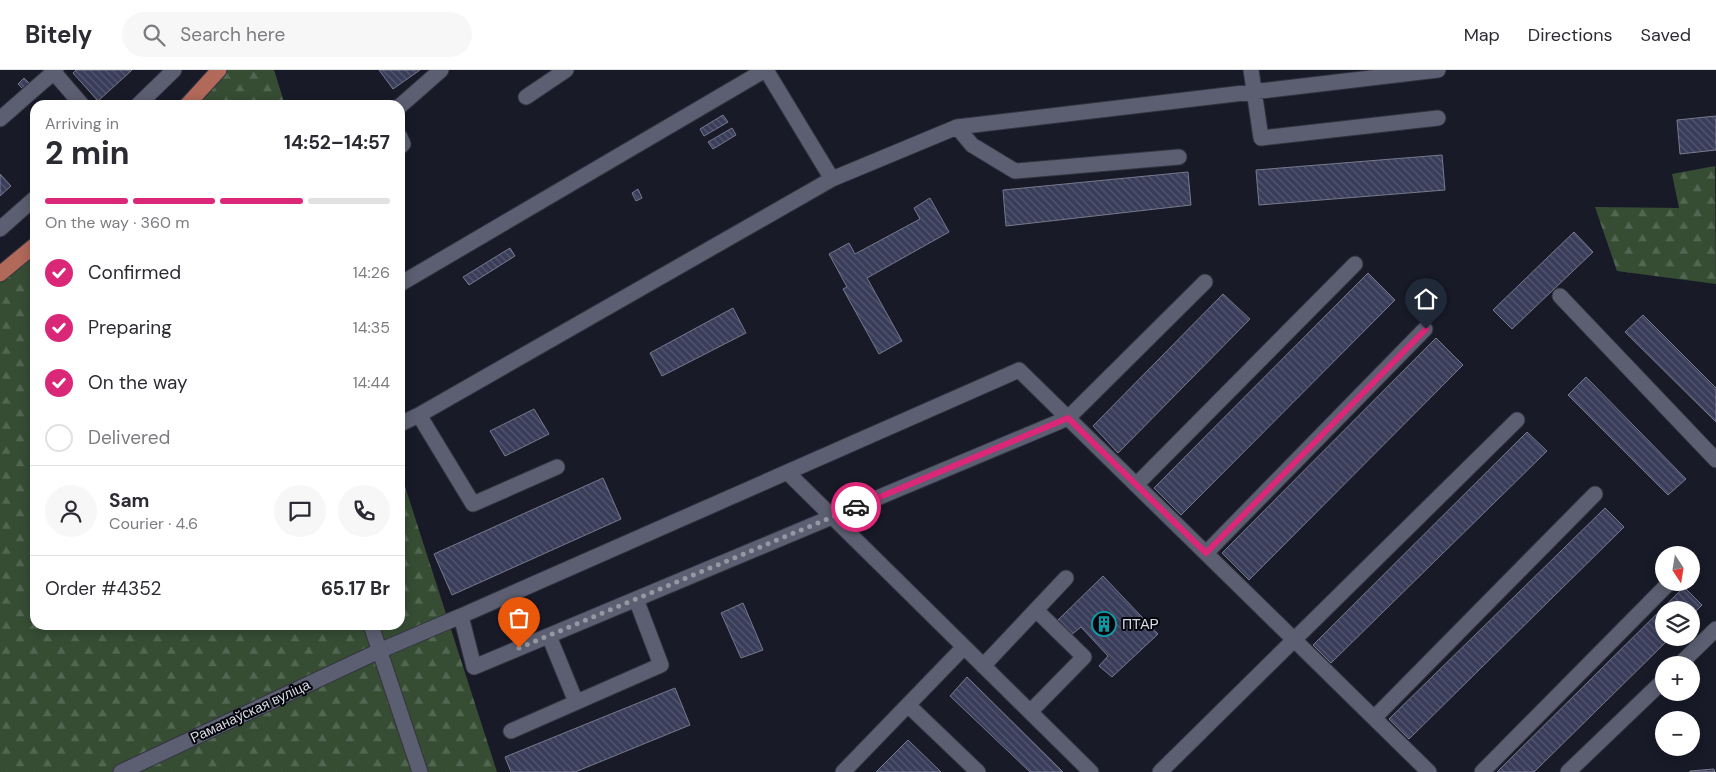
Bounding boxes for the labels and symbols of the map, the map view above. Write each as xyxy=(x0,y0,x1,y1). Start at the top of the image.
pin xyxy=(1405,278,1447,329)
courier xyxy=(831,482,881,532)
north arrow xyxy=(1655,546,1700,591)
pin xyxy=(498,597,540,648)
building icon: ПТАР xyxy=(1091,611,1117,637)
place label: ПТАР xyxy=(1122,615,1159,633)
street label: Раманаўская вуліца xyxy=(187,675,313,747)

